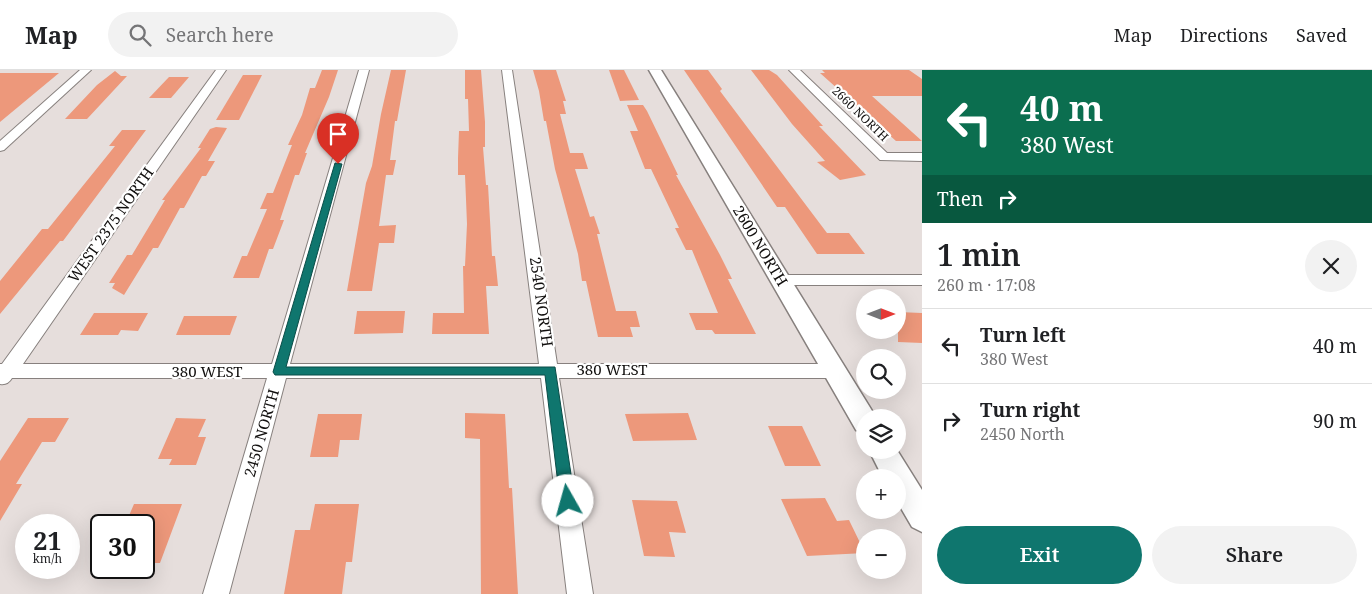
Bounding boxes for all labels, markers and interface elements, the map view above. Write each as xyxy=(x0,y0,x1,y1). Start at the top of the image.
search box xyxy=(108,12,458,57)
text: Map xyxy=(25,18,78,51)
icon: search xyxy=(126,21,154,49)
text: Search here xyxy=(166,22,274,48)
text: Map xyxy=(1114,23,1152,47)
text: Directions xyxy=(1180,23,1268,47)
text: Saved xyxy=(1296,23,1347,47)
street label: 2660 NORTH xyxy=(828,82,893,145)
text: 40 m xyxy=(1020,84,1103,131)
icon: left xyxy=(937,90,1002,155)
pin xyxy=(317,113,359,164)
icon: arrive xyxy=(324,120,352,148)
text: 380 West xyxy=(1020,129,1114,159)
street label: WEST 2375 NORTH xyxy=(63,163,158,286)
icon: right xyxy=(993,185,1021,213)
text: Then xyxy=(937,186,983,212)
street label: 2600 NORTH xyxy=(729,201,793,290)
text: 1 min xyxy=(937,234,1021,275)
button: close xyxy=(1305,240,1357,292)
street label: 2540 NORTH xyxy=(526,256,558,348)
text: 260 m · 17:08 xyxy=(937,274,1036,296)
north arrow xyxy=(856,289,906,339)
map controls xyxy=(856,289,906,579)
text: Turn left xyxy=(980,322,1066,348)
icon: left xyxy=(937,332,965,360)
text: 40 m xyxy=(1313,333,1357,359)
text: 380 West xyxy=(980,348,1048,370)
button: search xyxy=(856,349,906,399)
street label: 380 WEST xyxy=(576,359,648,379)
street label: 380 WEST xyxy=(171,361,243,381)
street label: 2450 NORTH xyxy=(239,386,283,479)
text: Turn right xyxy=(980,397,1080,423)
icon: right xyxy=(937,407,965,435)
text: 90 m xyxy=(1313,408,1357,434)
button: layers xyxy=(856,409,906,459)
text: 2450 North xyxy=(980,423,1065,445)
button: + xyxy=(856,469,906,519)
position arrow xyxy=(541,474,593,526)
speed limit sign: 30 xyxy=(90,514,155,579)
text: 21 xyxy=(33,523,62,557)
button: Exit xyxy=(937,526,1142,584)
button: Share xyxy=(1152,526,1357,584)
button: − xyxy=(856,529,906,579)
text: km/h xyxy=(33,550,62,567)

